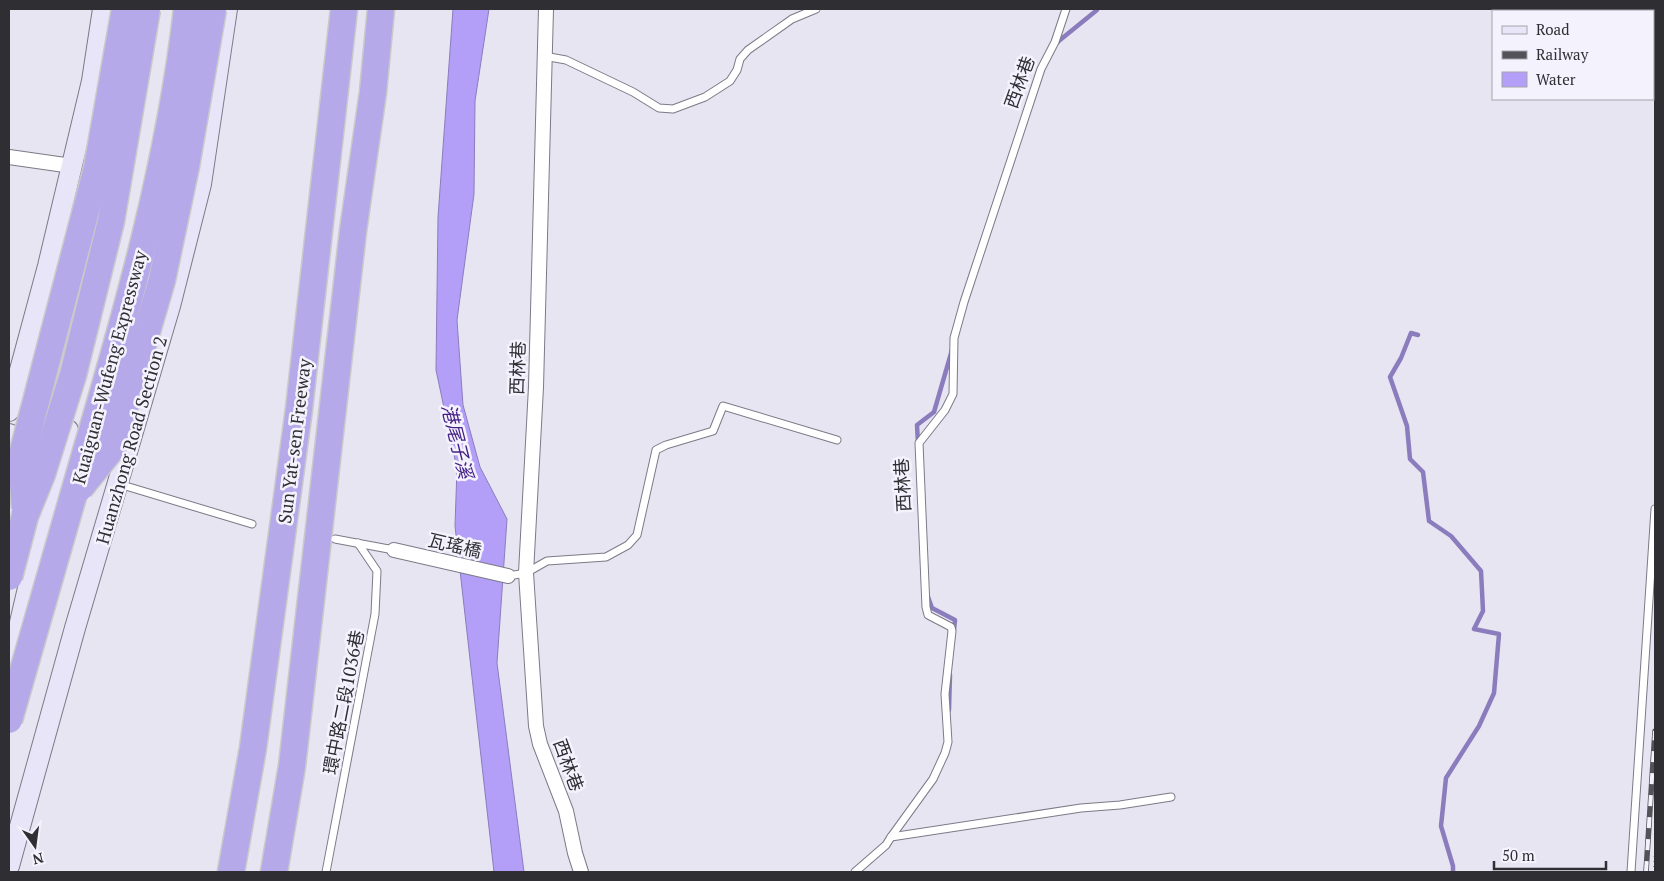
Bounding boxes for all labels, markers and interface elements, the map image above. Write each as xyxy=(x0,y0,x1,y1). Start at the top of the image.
legend xyxy=(1492,10,1654,100)
text: Road xyxy=(1536,19,1569,39)
text: Railway xyxy=(1536,44,1589,64)
street label: 西林巷 xyxy=(998,53,1040,111)
text: Water xyxy=(1536,69,1576,89)
street label: Kuaiguan-Wufeng Expressway xyxy=(66,247,152,487)
street label: Huanzhong Road Section 2 xyxy=(90,333,172,547)
street label: 西林巷 xyxy=(504,341,530,395)
street label: Sun Yat-sen Freeway xyxy=(272,356,316,525)
water label: 港尾子溪 xyxy=(437,401,480,484)
street label: 西林巷 xyxy=(889,457,915,513)
street label: 瓦瑤橋 xyxy=(426,527,484,563)
street label: 環中路二段1036巷 xyxy=(317,628,369,776)
street label: 西林巷 xyxy=(548,736,590,794)
north arrow xyxy=(10,821,60,871)
scale bar xyxy=(1494,838,1606,870)
text: 50 m xyxy=(1502,845,1535,865)
text: N xyxy=(30,849,46,870)

